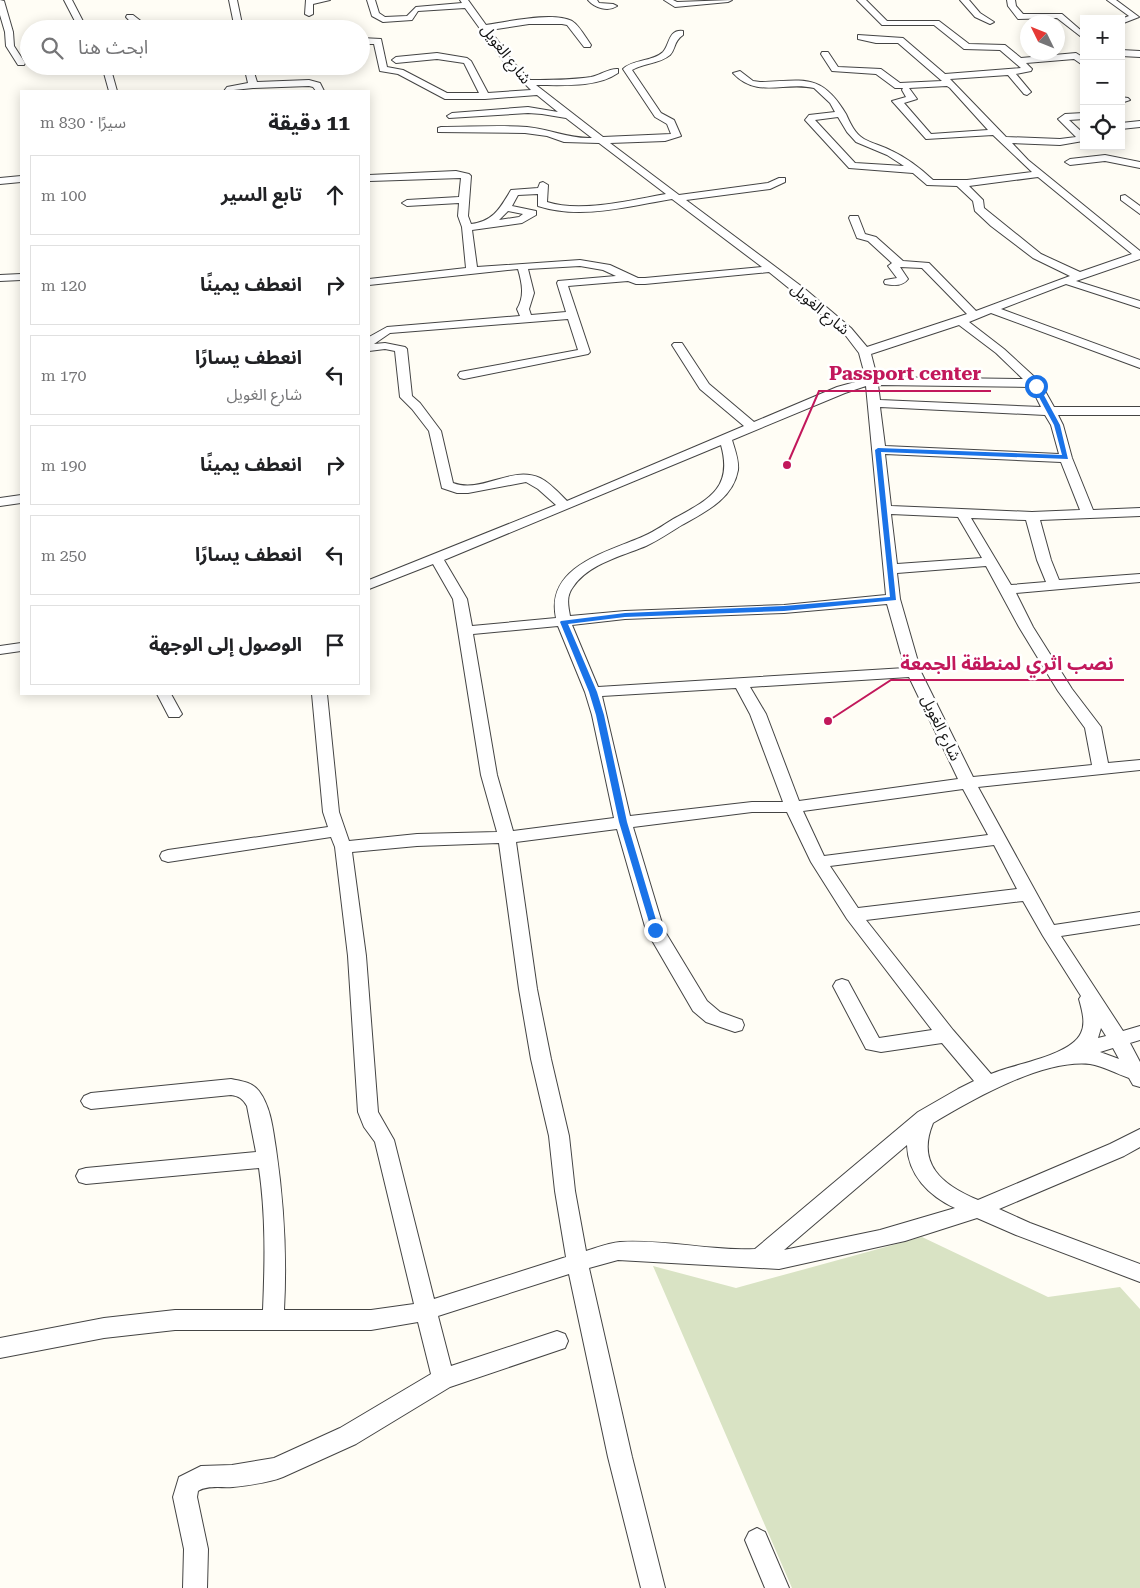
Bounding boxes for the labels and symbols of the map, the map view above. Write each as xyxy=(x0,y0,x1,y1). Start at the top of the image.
north arrow xyxy=(1020,15,1065,60)
street label: شارع الغويل xyxy=(475,21,535,89)
street label: شارع الغويل xyxy=(785,279,853,341)
callout: Passport center xyxy=(819,357,991,391)
text: Passport center xyxy=(829,362,981,385)
route start xyxy=(1025,375,1048,398)
callout: نصب اثري لمنطقة الجمعة xyxy=(891,646,1124,680)
text: نصب اثري لمنطقة الجمعة xyxy=(900,652,1114,678)
street label: شارع الغويل xyxy=(915,692,965,765)
route end xyxy=(644,919,667,942)

